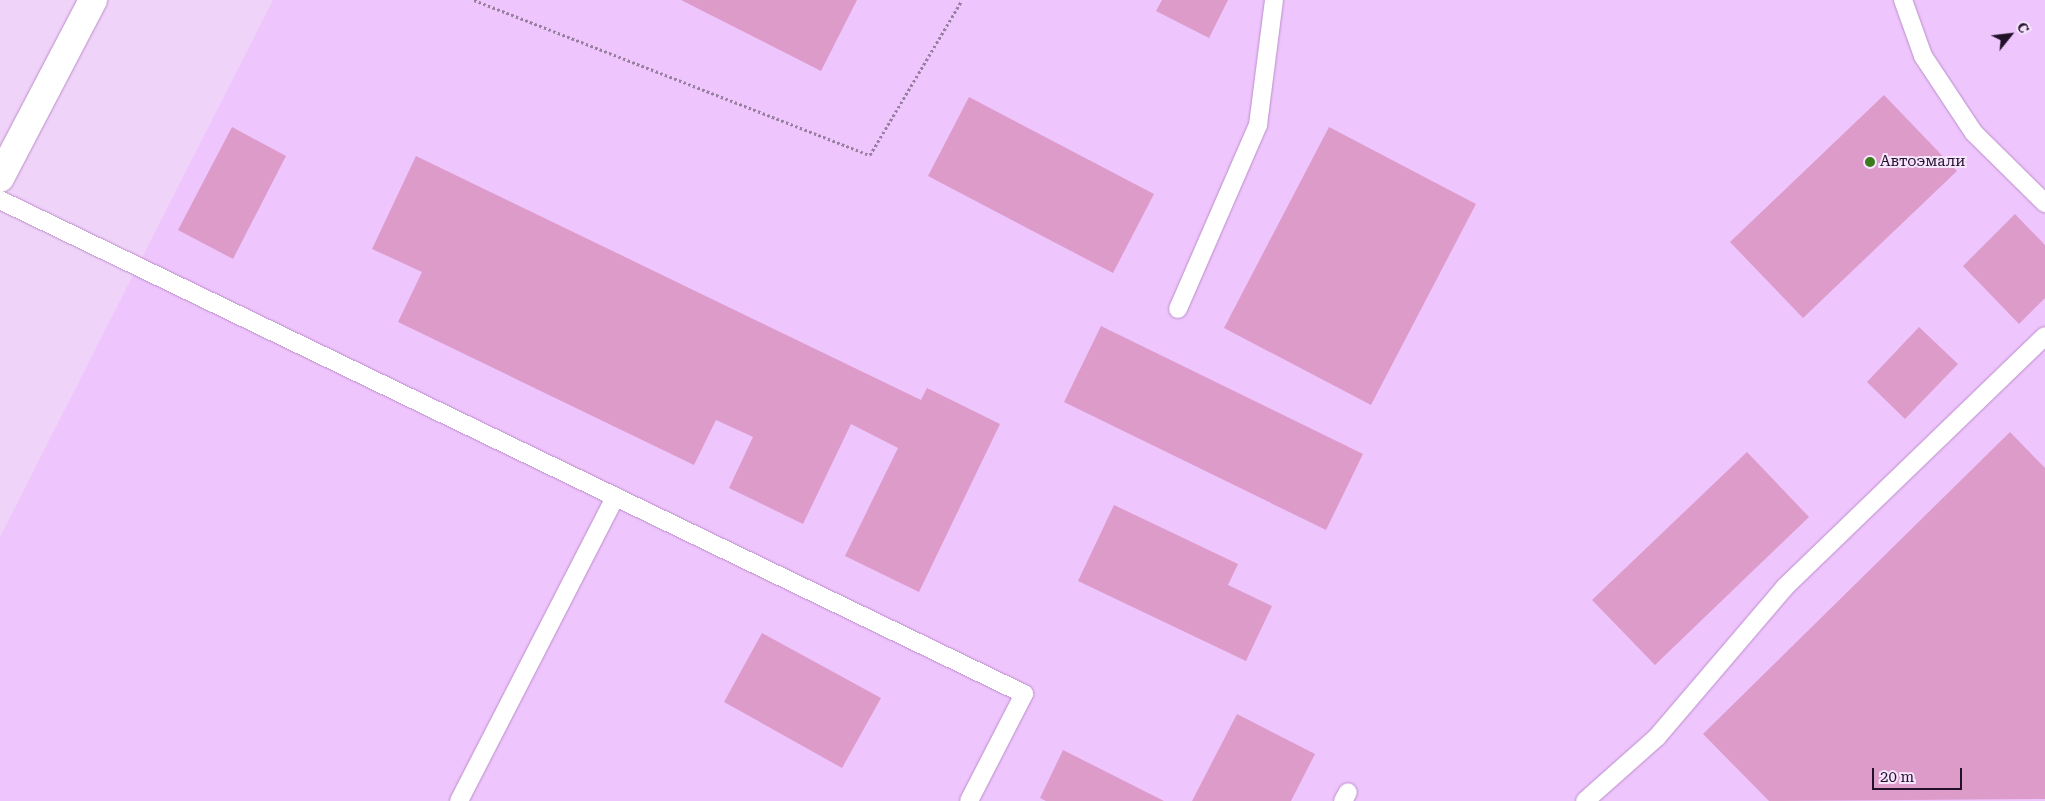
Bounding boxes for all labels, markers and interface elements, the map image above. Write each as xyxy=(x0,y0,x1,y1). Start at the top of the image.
north arrow xyxy=(1985,10,2035,60)
text: С xyxy=(2014,20,2032,36)
place label: Автоэмали xyxy=(1880,153,1965,171)
marker: Автоэмали xyxy=(1864,156,1876,168)
scale bar xyxy=(1875,758,1965,790)
text: 20 m xyxy=(1880,768,1914,786)

